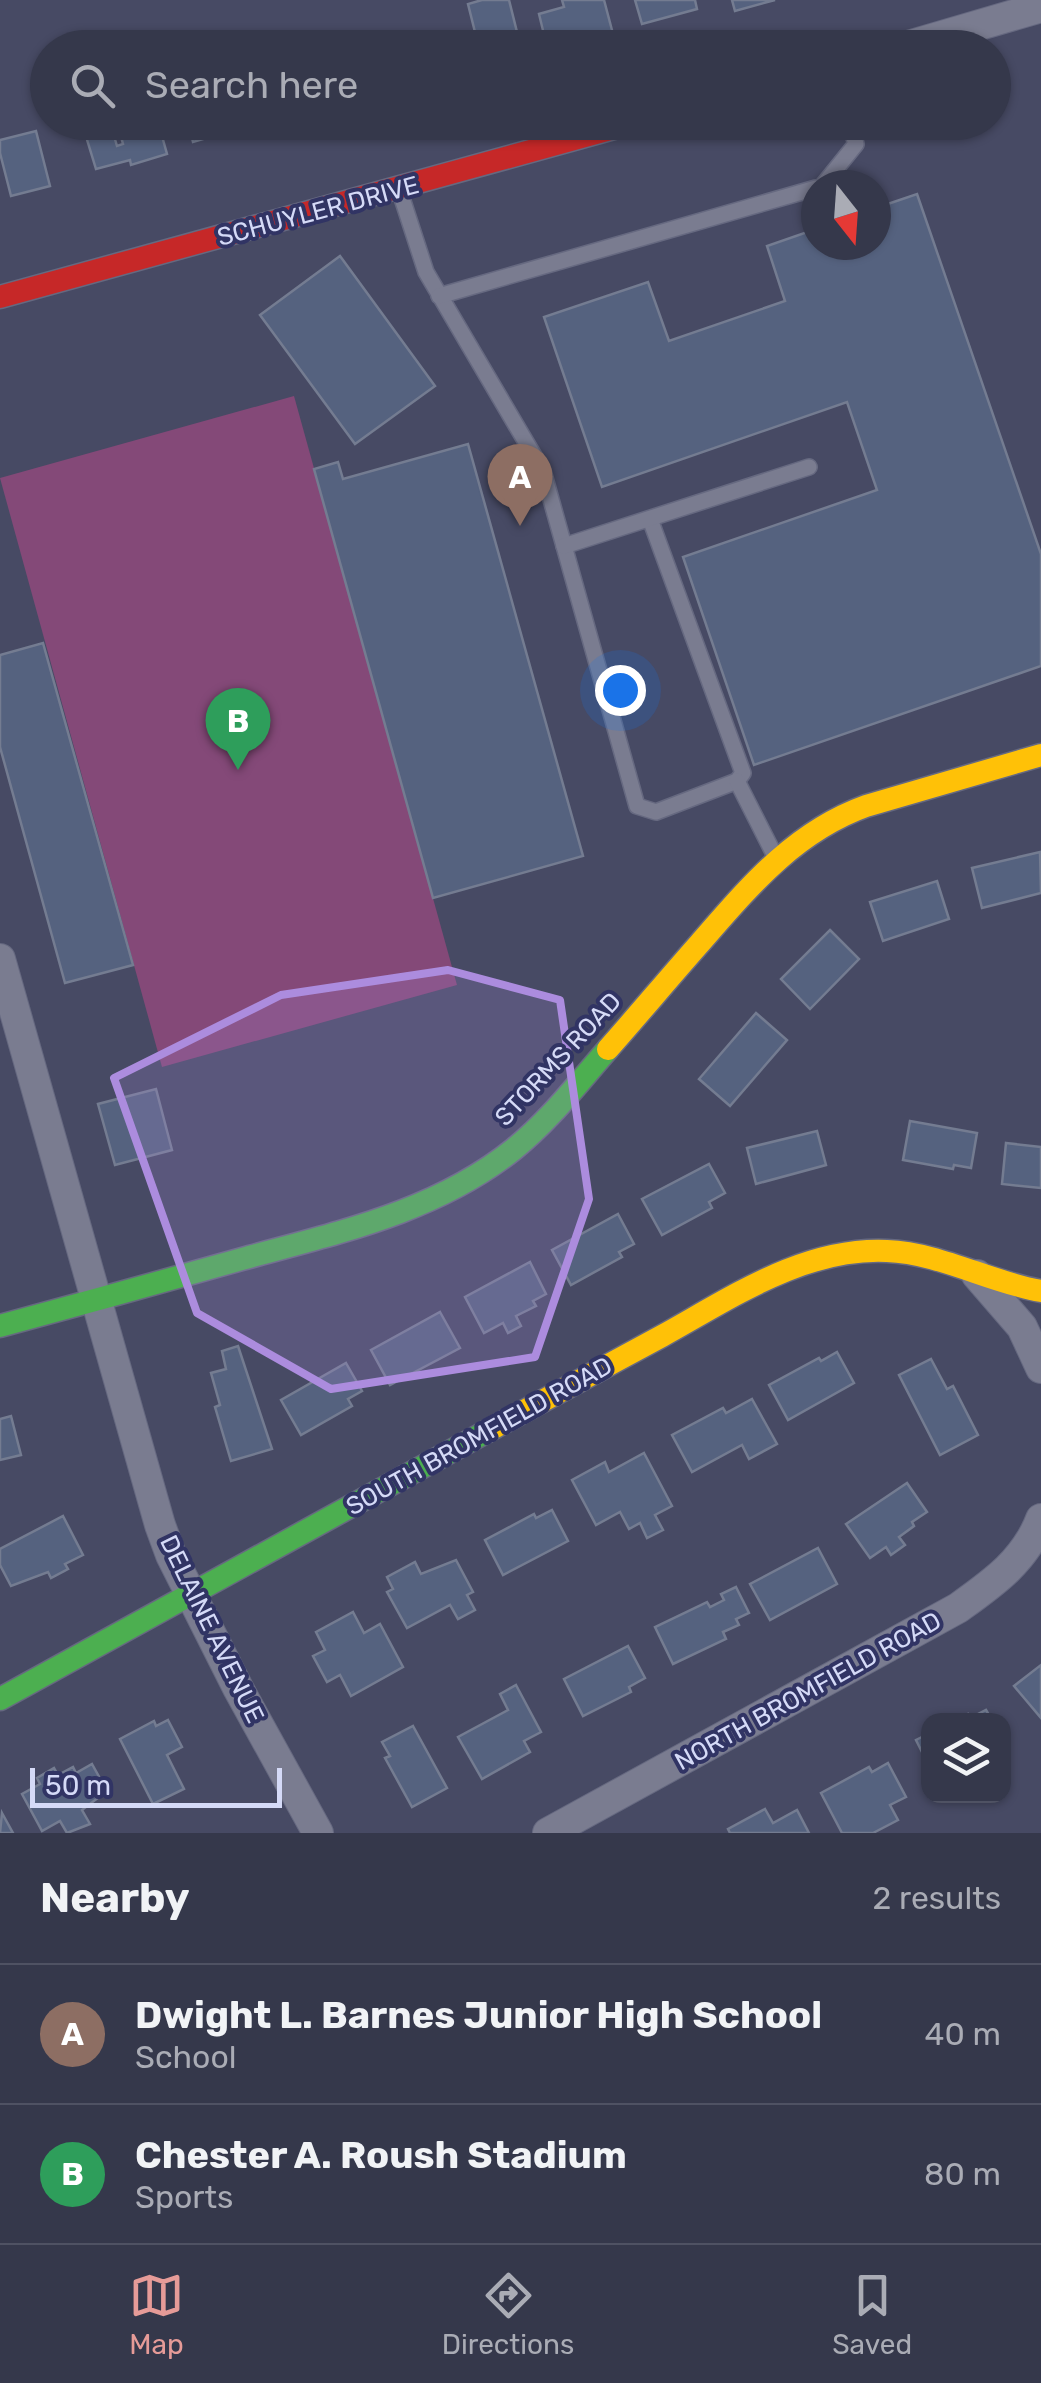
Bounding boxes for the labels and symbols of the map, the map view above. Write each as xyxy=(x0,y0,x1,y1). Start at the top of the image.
street label: SCHUYLER DRIVE xyxy=(214,170,422,252)
north arrow xyxy=(801,170,891,260)
pin: A xyxy=(488,444,552,526)
your location xyxy=(595,665,646,716)
pin: B xyxy=(206,688,270,770)
street label: STORMS ROAD xyxy=(489,987,627,1131)
street label: SOUTH BROMFIELD ROAD xyxy=(341,1351,617,1521)
street label: DELAINE AVENUE xyxy=(154,1530,270,1728)
street label: NORTH BROMFIELD ROAD xyxy=(670,1606,946,1776)
scale bar xyxy=(30,1763,282,1808)

